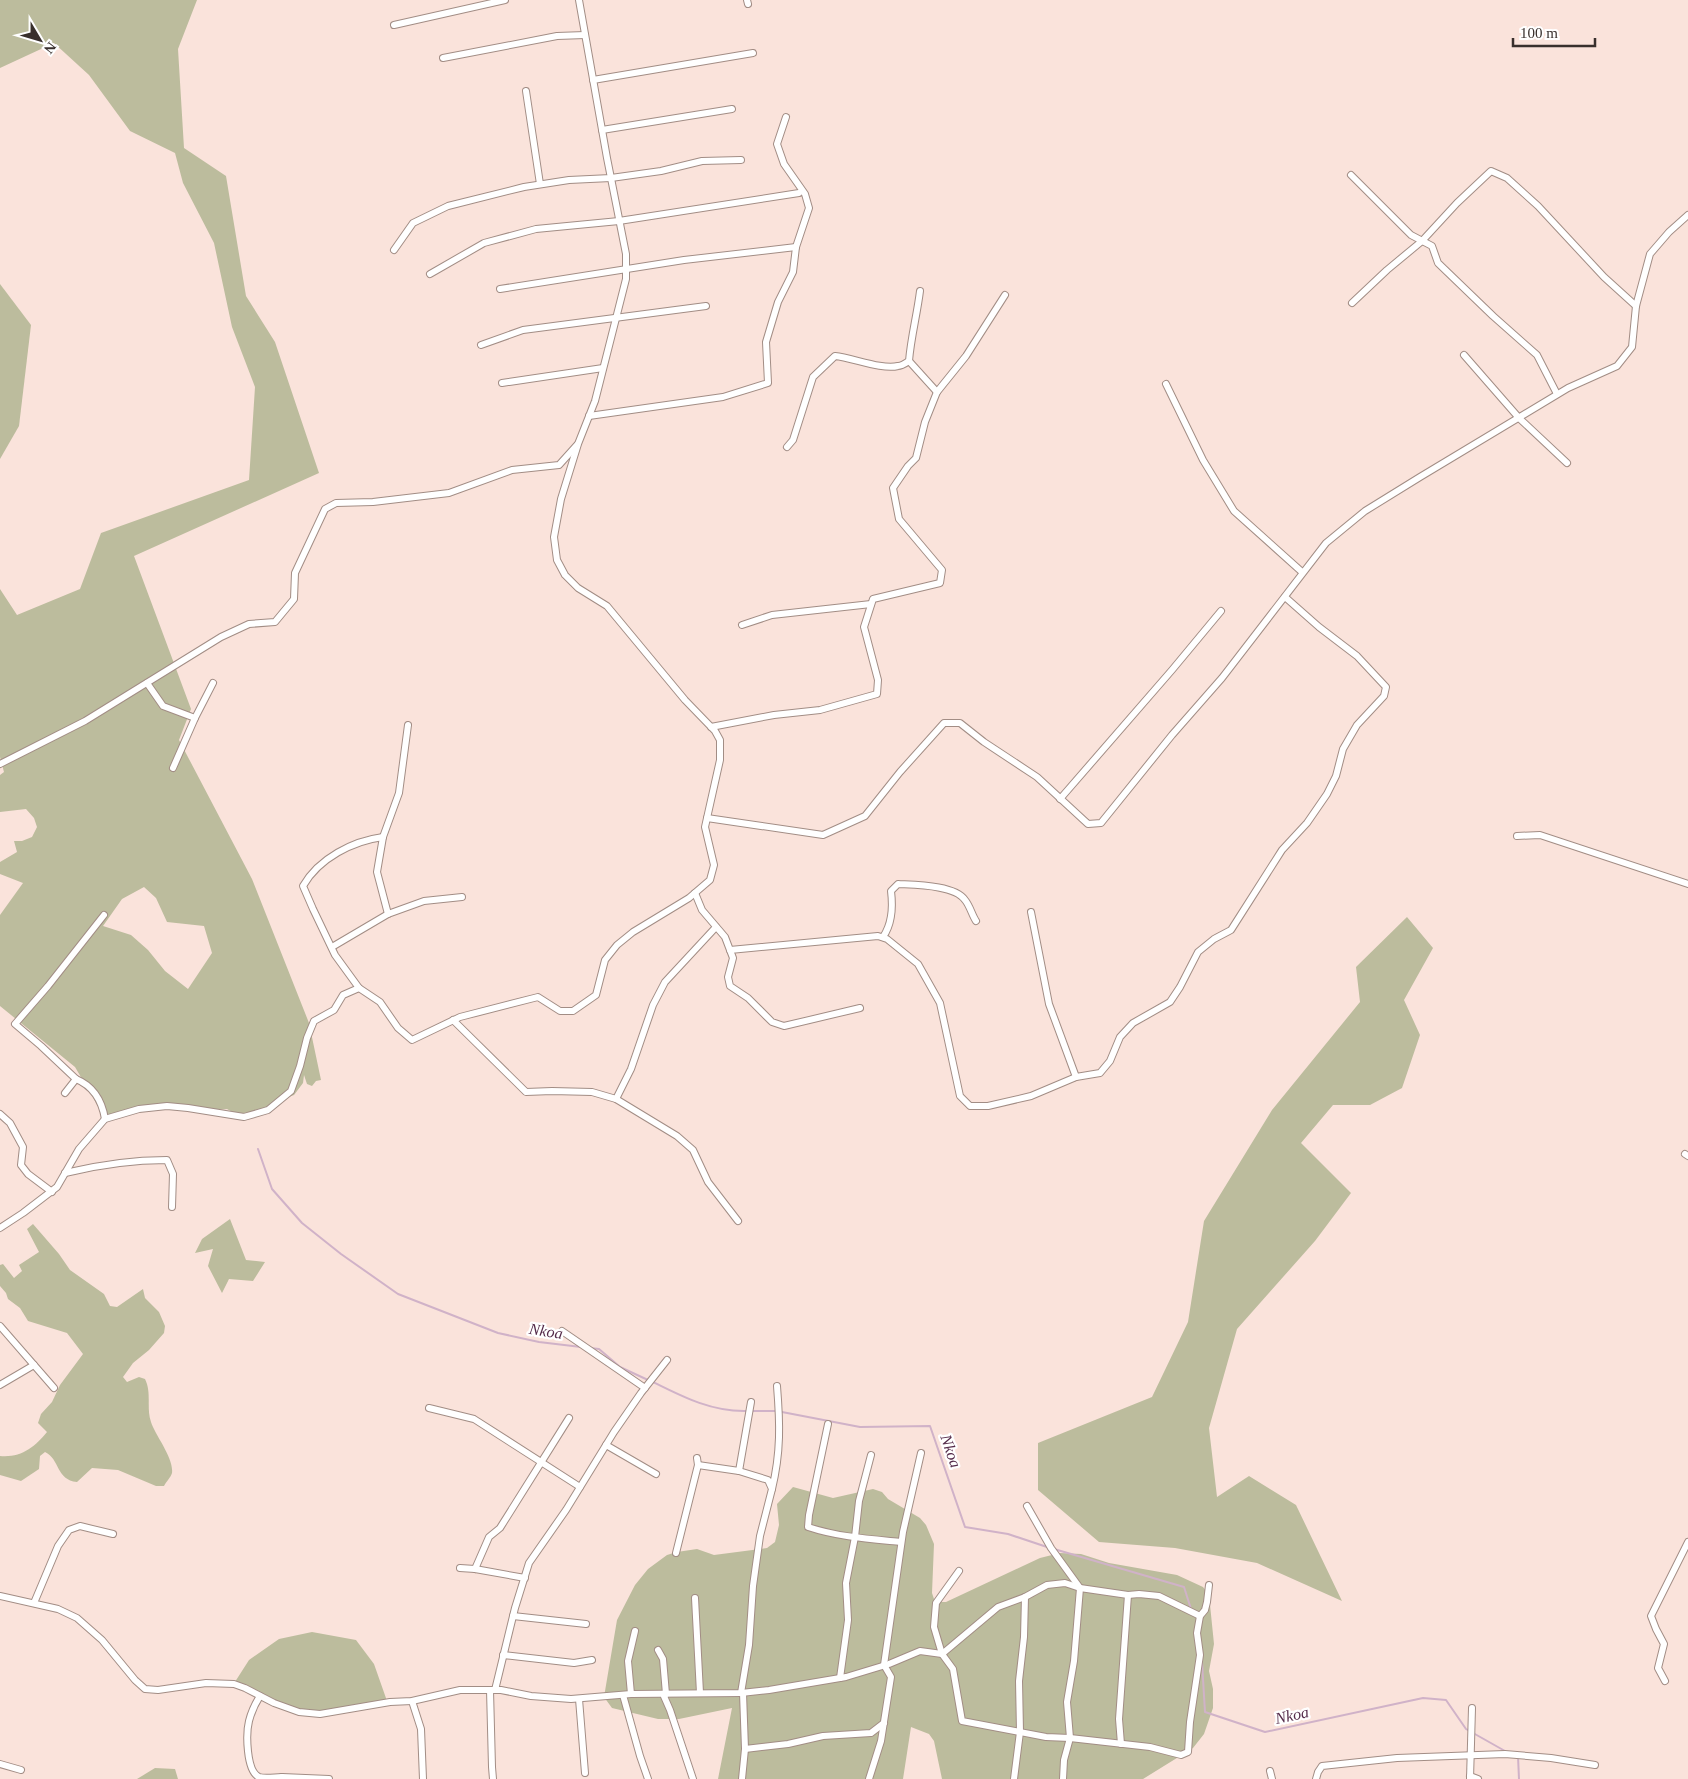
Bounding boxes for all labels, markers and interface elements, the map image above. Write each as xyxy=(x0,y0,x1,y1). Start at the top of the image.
north arrow xyxy=(15,15,65,65)
scale bar xyxy=(1513,15,1596,47)
text: 100 m xyxy=(1520,25,1558,41)
text: N xyxy=(41,39,59,56)
water label: Nkoa xyxy=(527,1320,564,1342)
water label: Nkoa xyxy=(937,1431,965,1470)
water label: Nkoa xyxy=(1273,1703,1310,1727)

